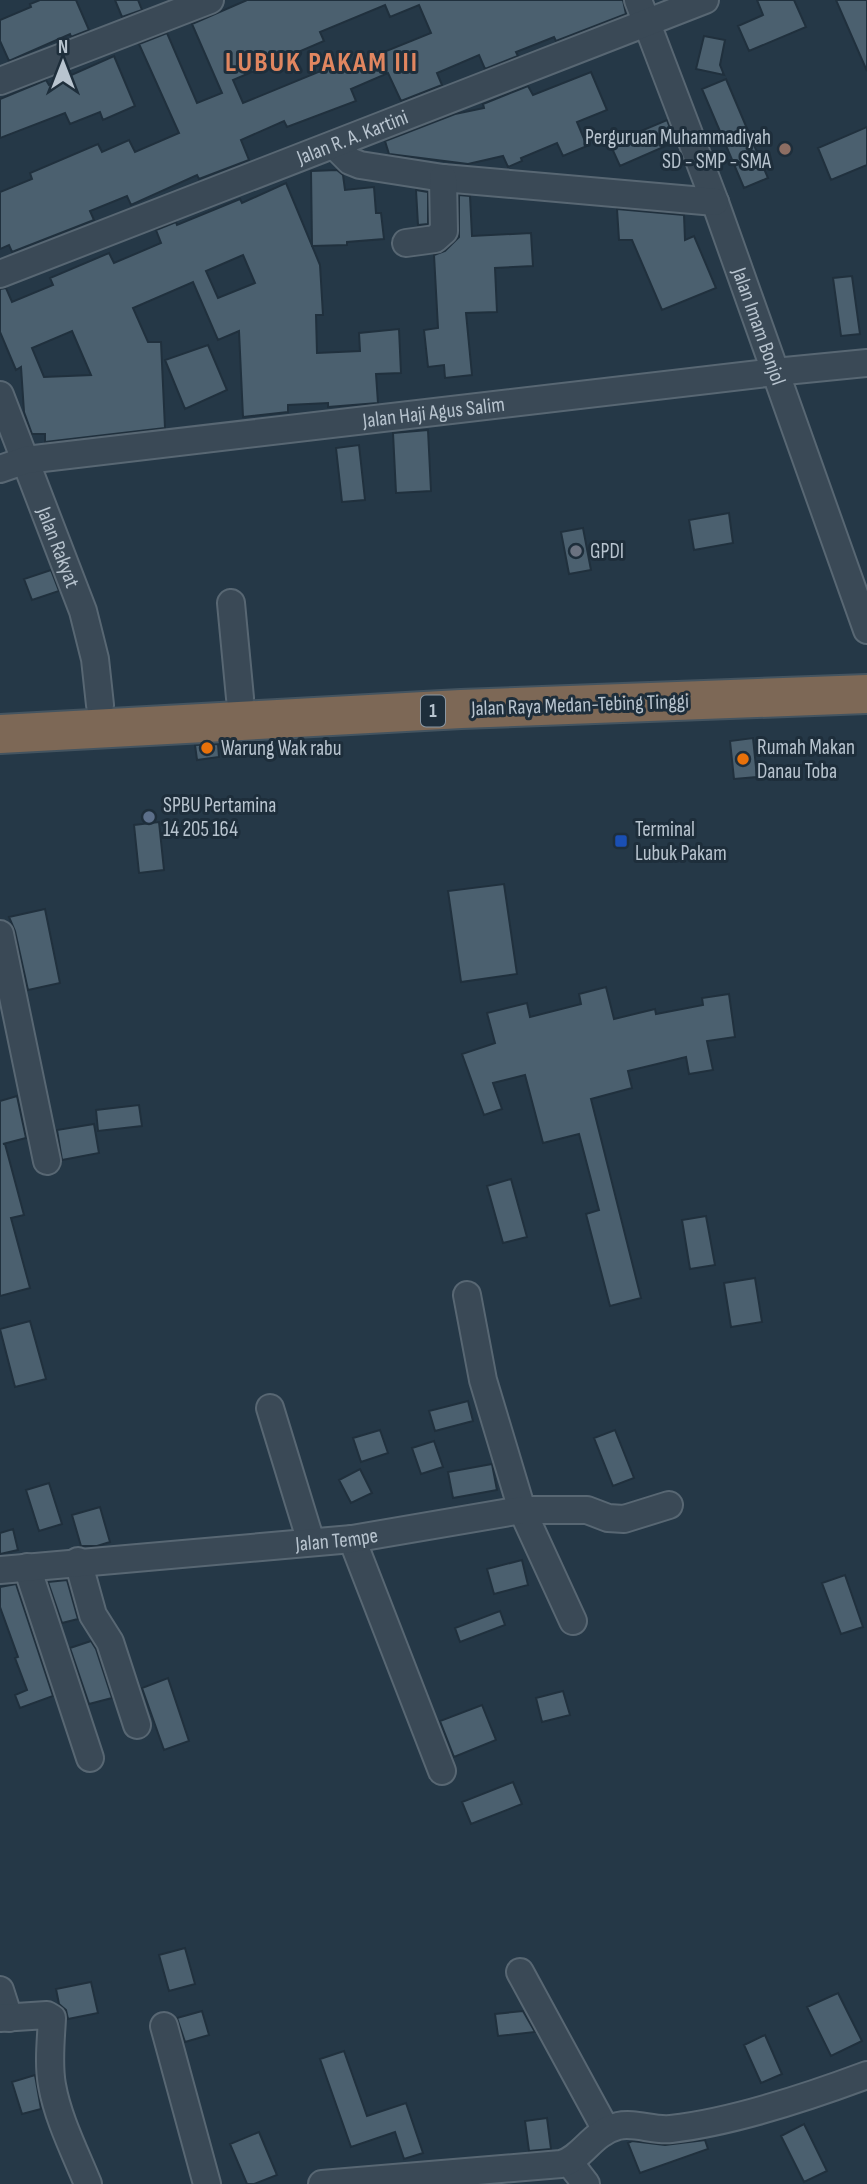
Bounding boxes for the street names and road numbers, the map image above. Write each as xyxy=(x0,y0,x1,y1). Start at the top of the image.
street label: Jalan R. A. Kartini xyxy=(292,104,411,170)
street label: Jalan Imam Bonjol xyxy=(726,263,791,388)
street label: Jalan Haji Agus Salim xyxy=(360,391,506,433)
street label: Jalan Rakyat xyxy=(31,502,85,591)
street label: Jalan Raya Medan-Tebing Tinggi xyxy=(470,689,689,721)
road number: 1 xyxy=(421,696,445,726)
street label: Jalan Tempe xyxy=(293,1522,380,1557)

